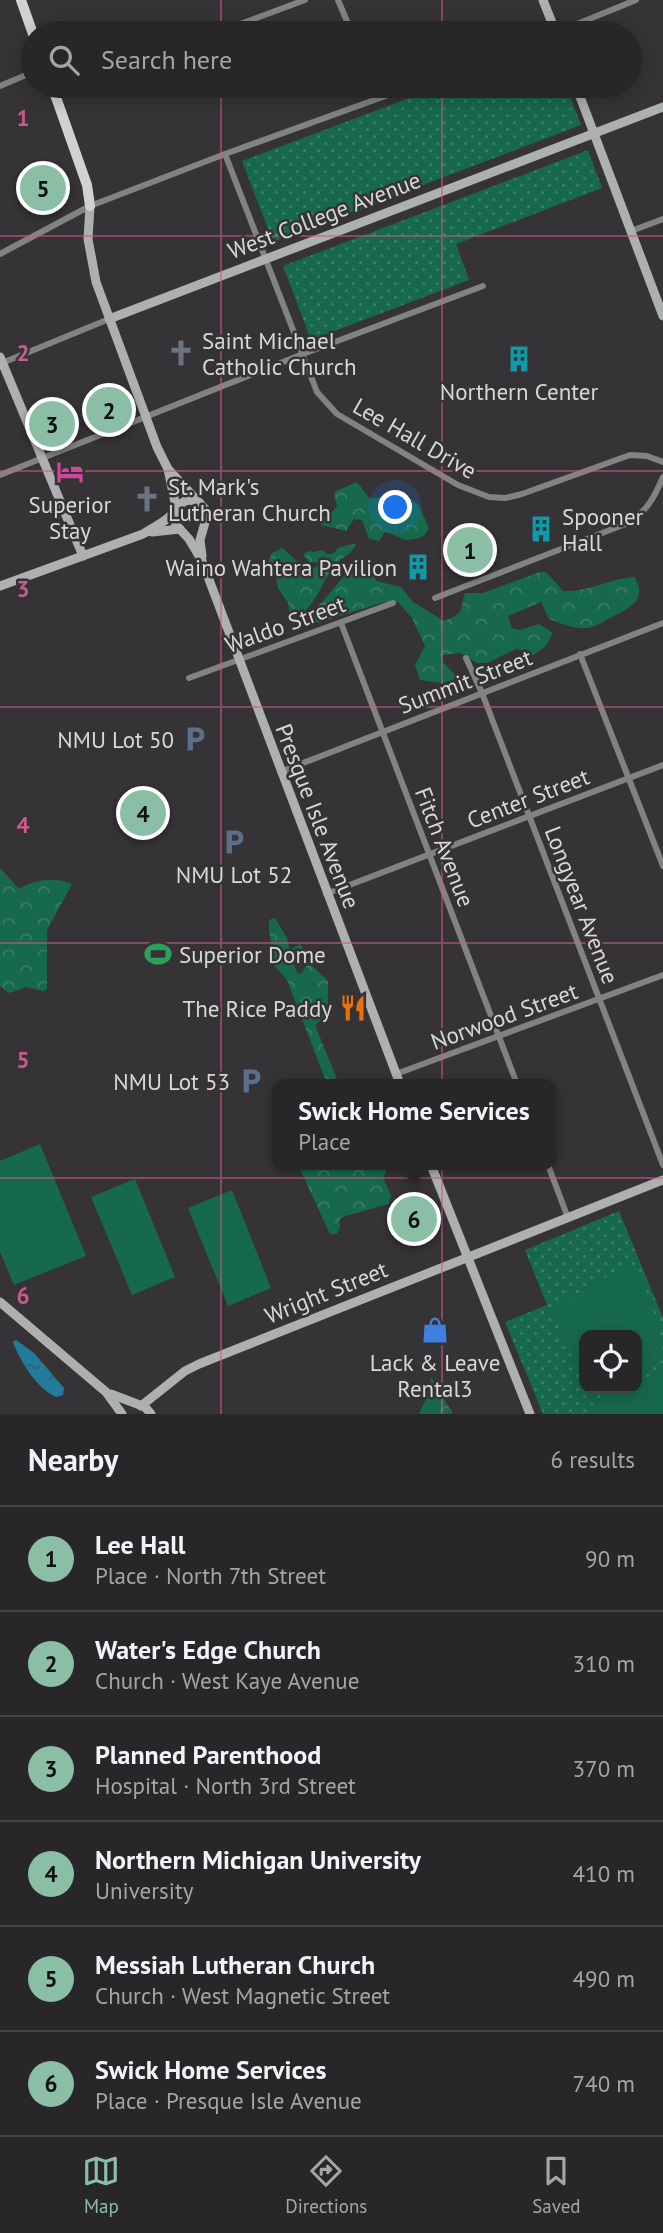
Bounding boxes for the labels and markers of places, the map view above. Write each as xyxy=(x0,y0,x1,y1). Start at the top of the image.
pin: 5 xyxy=(20,162,66,214)
place label: Saint Michael Catholic Church xyxy=(202,326,357,381)
church icon: Saint Michael Catholic Church xyxy=(166,338,196,368)
building icon: Northern Center xyxy=(504,344,534,374)
place label: Northern Center xyxy=(440,377,598,406)
pin: 2 xyxy=(86,384,132,436)
pin: 3 xyxy=(29,398,75,450)
hotel icon: Superior Stay xyxy=(55,457,85,487)
place label: St. Mark's Lutheran Church xyxy=(168,472,331,527)
church icon: St. Mark's Lutheran Church xyxy=(132,484,162,514)
place label: Superior Stay xyxy=(29,490,112,545)
place label: Spooner Hall xyxy=(562,502,644,557)
building icon: Spooner Hall xyxy=(526,514,556,544)
pin: 1 xyxy=(447,524,493,576)
building icon: Waino Wahtera Pavilion xyxy=(403,552,433,582)
place label: Waino Wahtera Pavilion xyxy=(166,553,397,582)
parking icon: NMU Lot 50 xyxy=(180,724,210,754)
place label: NMU Lot 50 xyxy=(57,725,174,754)
pin: 4 xyxy=(120,787,166,839)
parking icon: NMU Lot 52 xyxy=(219,827,249,857)
place label: NMU Lot 52 xyxy=(176,860,292,889)
sports icon: Superior Dome xyxy=(143,939,173,969)
place label: Superior Dome xyxy=(179,940,326,969)
restaurant icon: The Rice Paddy xyxy=(338,993,368,1023)
place label: The Rice Paddy xyxy=(182,994,332,1023)
parking icon: NMU Lot 53 xyxy=(236,1066,266,1096)
place label: NMU Lot 53 xyxy=(113,1067,230,1096)
pin: 6 xyxy=(391,1193,437,1245)
shop icon: Lack & Leave Rental3 xyxy=(420,1315,450,1345)
place label: Lack & Leave Rental3 xyxy=(370,1348,500,1403)

